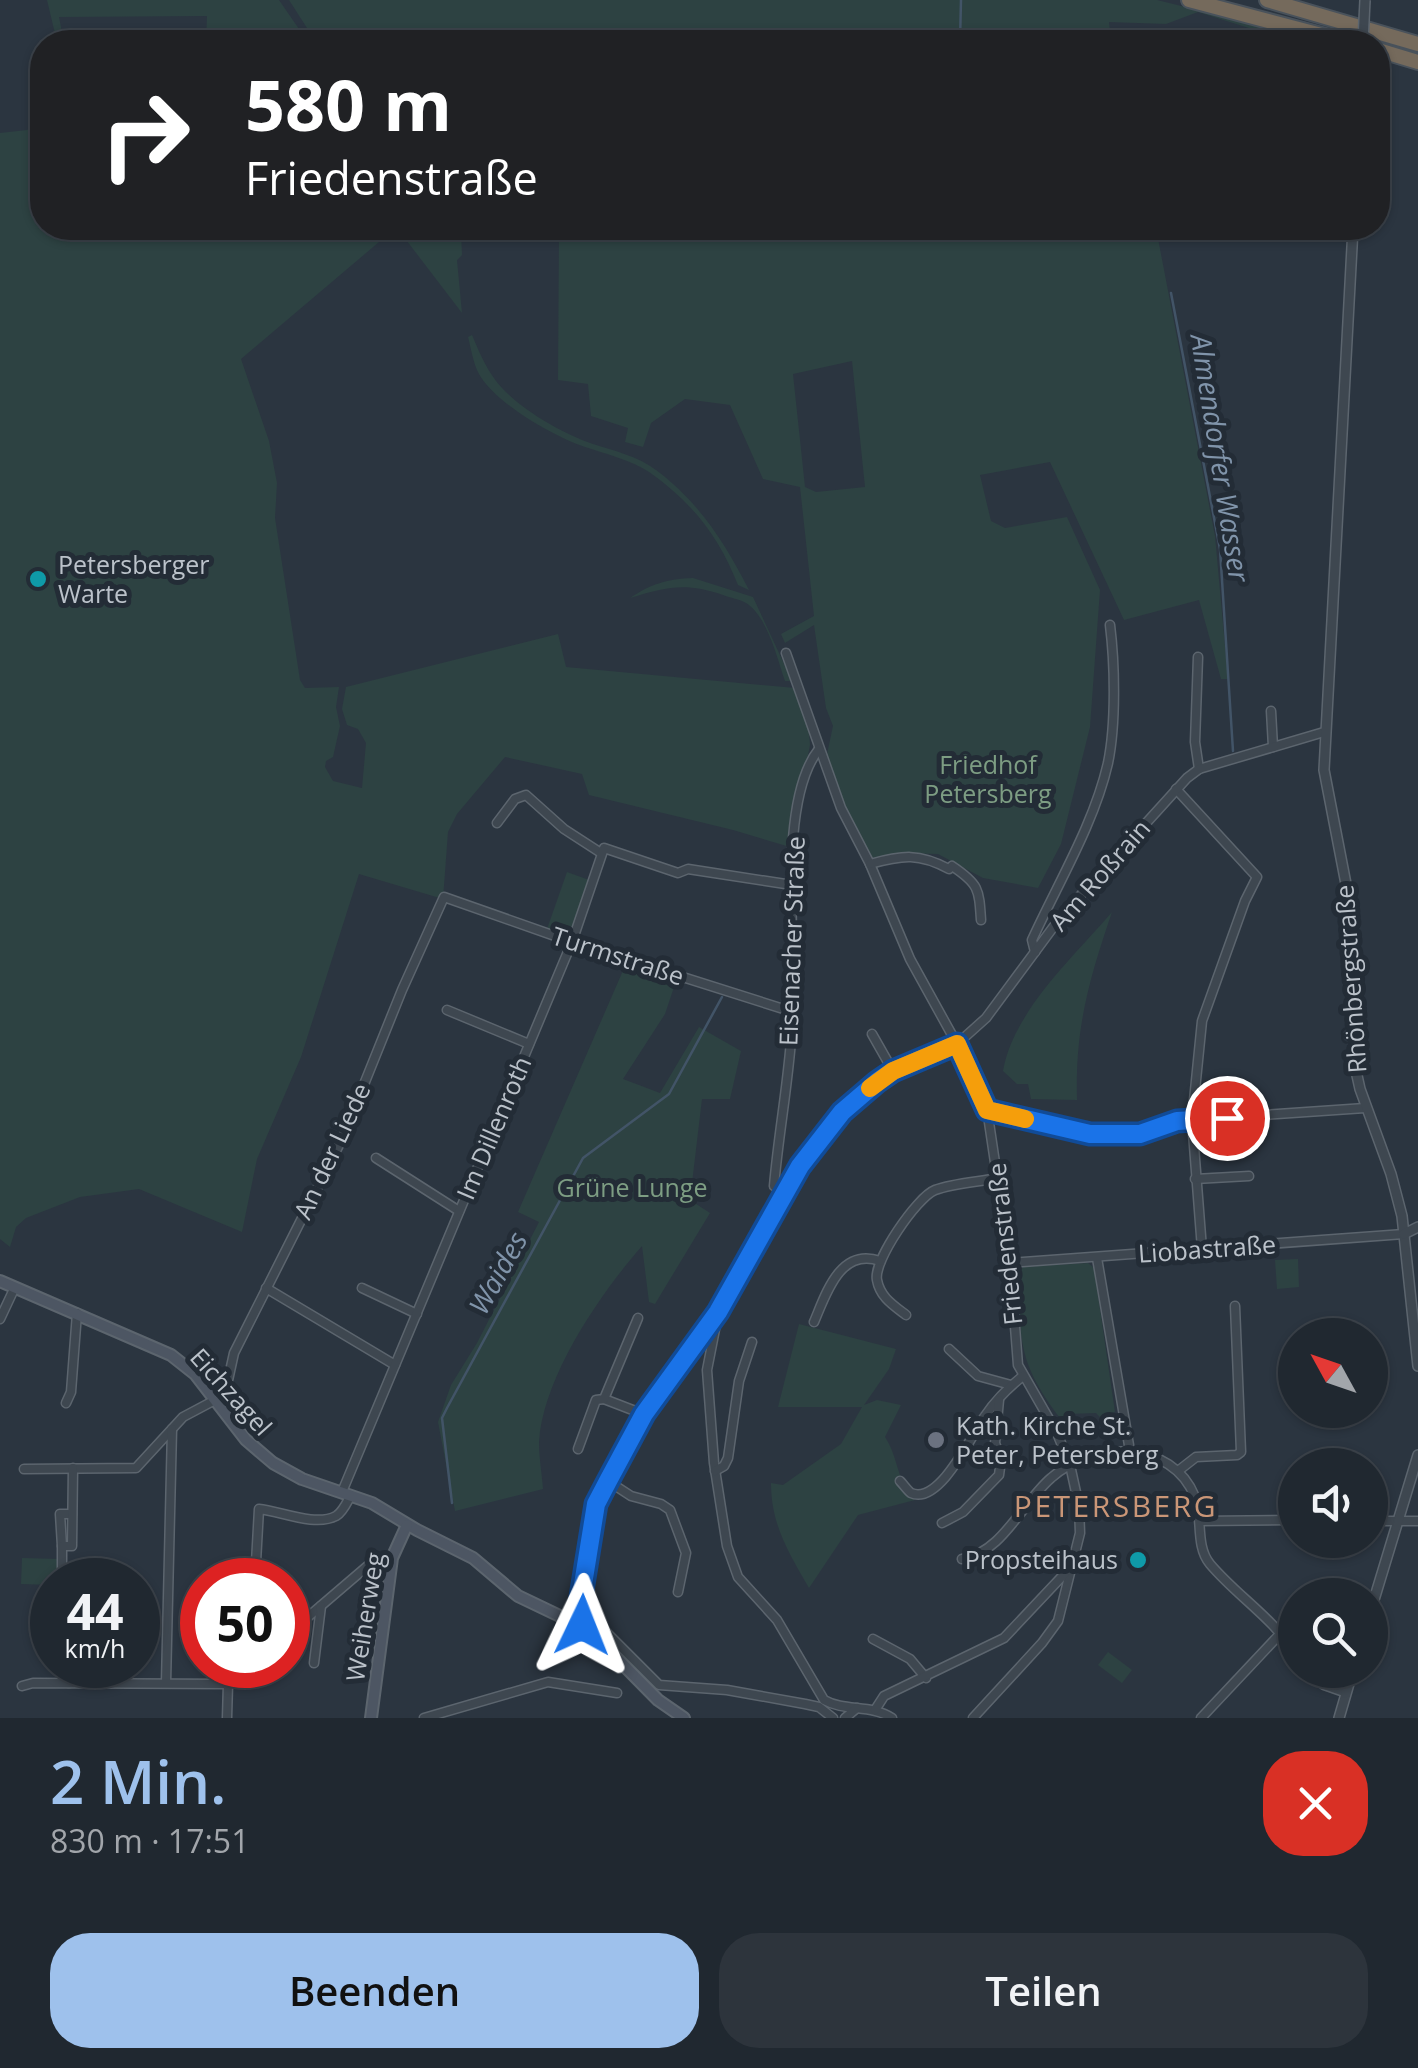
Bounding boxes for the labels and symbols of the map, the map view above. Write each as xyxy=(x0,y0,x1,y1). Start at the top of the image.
water label: Almendorfer Wasser xyxy=(1182,329,1259,585)
place label: Petersberger Warte xyxy=(58,547,210,610)
marker: Petersberger Warte xyxy=(27,568,49,590)
park label: Friedhof Petersberg xyxy=(924,747,1052,810)
street label: Am Roßrain xyxy=(1041,811,1157,937)
street label: Eisenacher Straße xyxy=(770,836,812,1046)
street label: Rhönbergstraße xyxy=(1326,884,1374,1074)
street label: Turmstraße xyxy=(548,918,689,992)
street label: Im Dillenroth xyxy=(448,1051,539,1204)
pin xyxy=(1185,1076,1270,1161)
street label: An der Liede xyxy=(285,1077,377,1224)
street label: Friedenstraße xyxy=(979,1161,1029,1327)
park label: Grüne Lunge xyxy=(557,1170,707,1204)
water label: Waides xyxy=(459,1224,535,1321)
street label: Liobastraße xyxy=(1137,1226,1277,1270)
north arrow xyxy=(1278,1318,1388,1428)
street label: Eichzagel xyxy=(183,1340,280,1442)
place label: Kath. Kirche St. Peter, Petersberg xyxy=(956,1408,1159,1471)
marker: Kath. Kirche St. Peter, Petersberg xyxy=(925,1429,947,1451)
district label: PETERSBERG xyxy=(1014,1485,1218,1526)
place label: Propsteihaus xyxy=(965,1542,1118,1576)
marker: Propsteihaus xyxy=(1127,1549,1149,1571)
street label: Weiherweg xyxy=(337,1550,391,1684)
speed limit sign: 50 xyxy=(180,1558,310,1688)
position arrow xyxy=(530,1573,634,1677)

